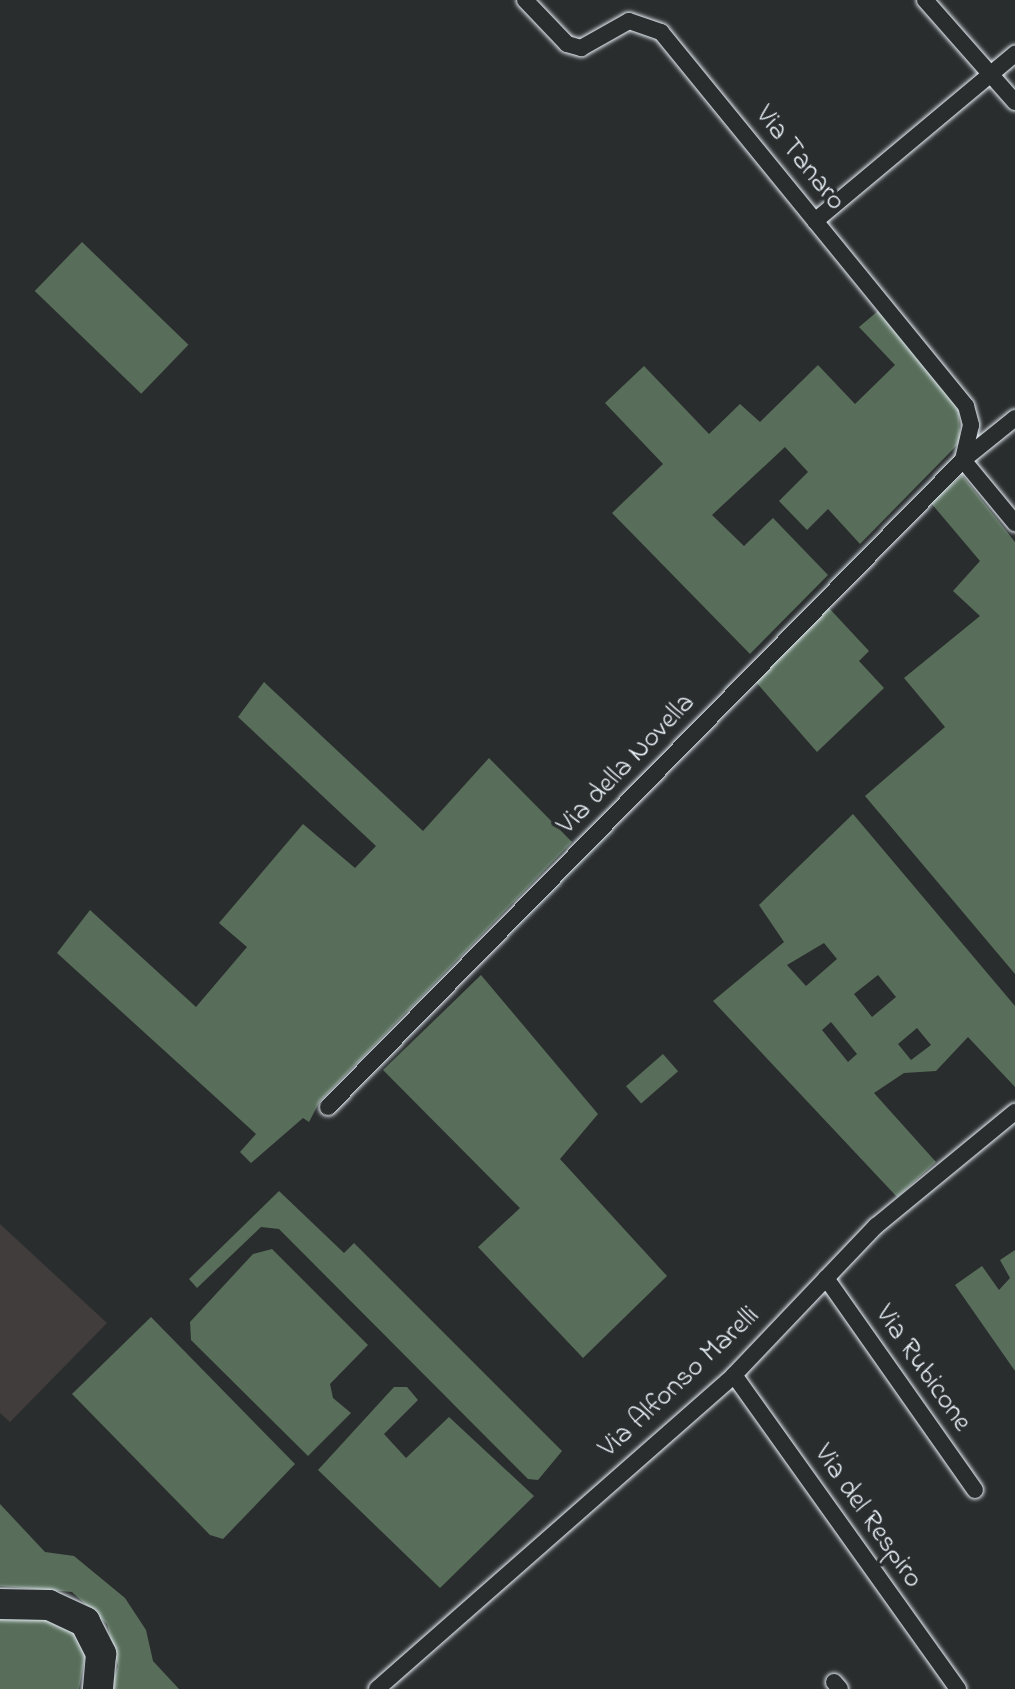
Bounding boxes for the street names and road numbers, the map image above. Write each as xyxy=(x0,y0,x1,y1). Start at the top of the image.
street label: Via Tanaro xyxy=(747,100,851,218)
street label: Via della Novella xyxy=(551,687,703,843)
street label: Via Rubicone xyxy=(866,1299,978,1439)
street label: Via Alfonso Marelli xyxy=(593,1300,767,1466)
street label: Via del Respiro xyxy=(805,1439,929,1595)

